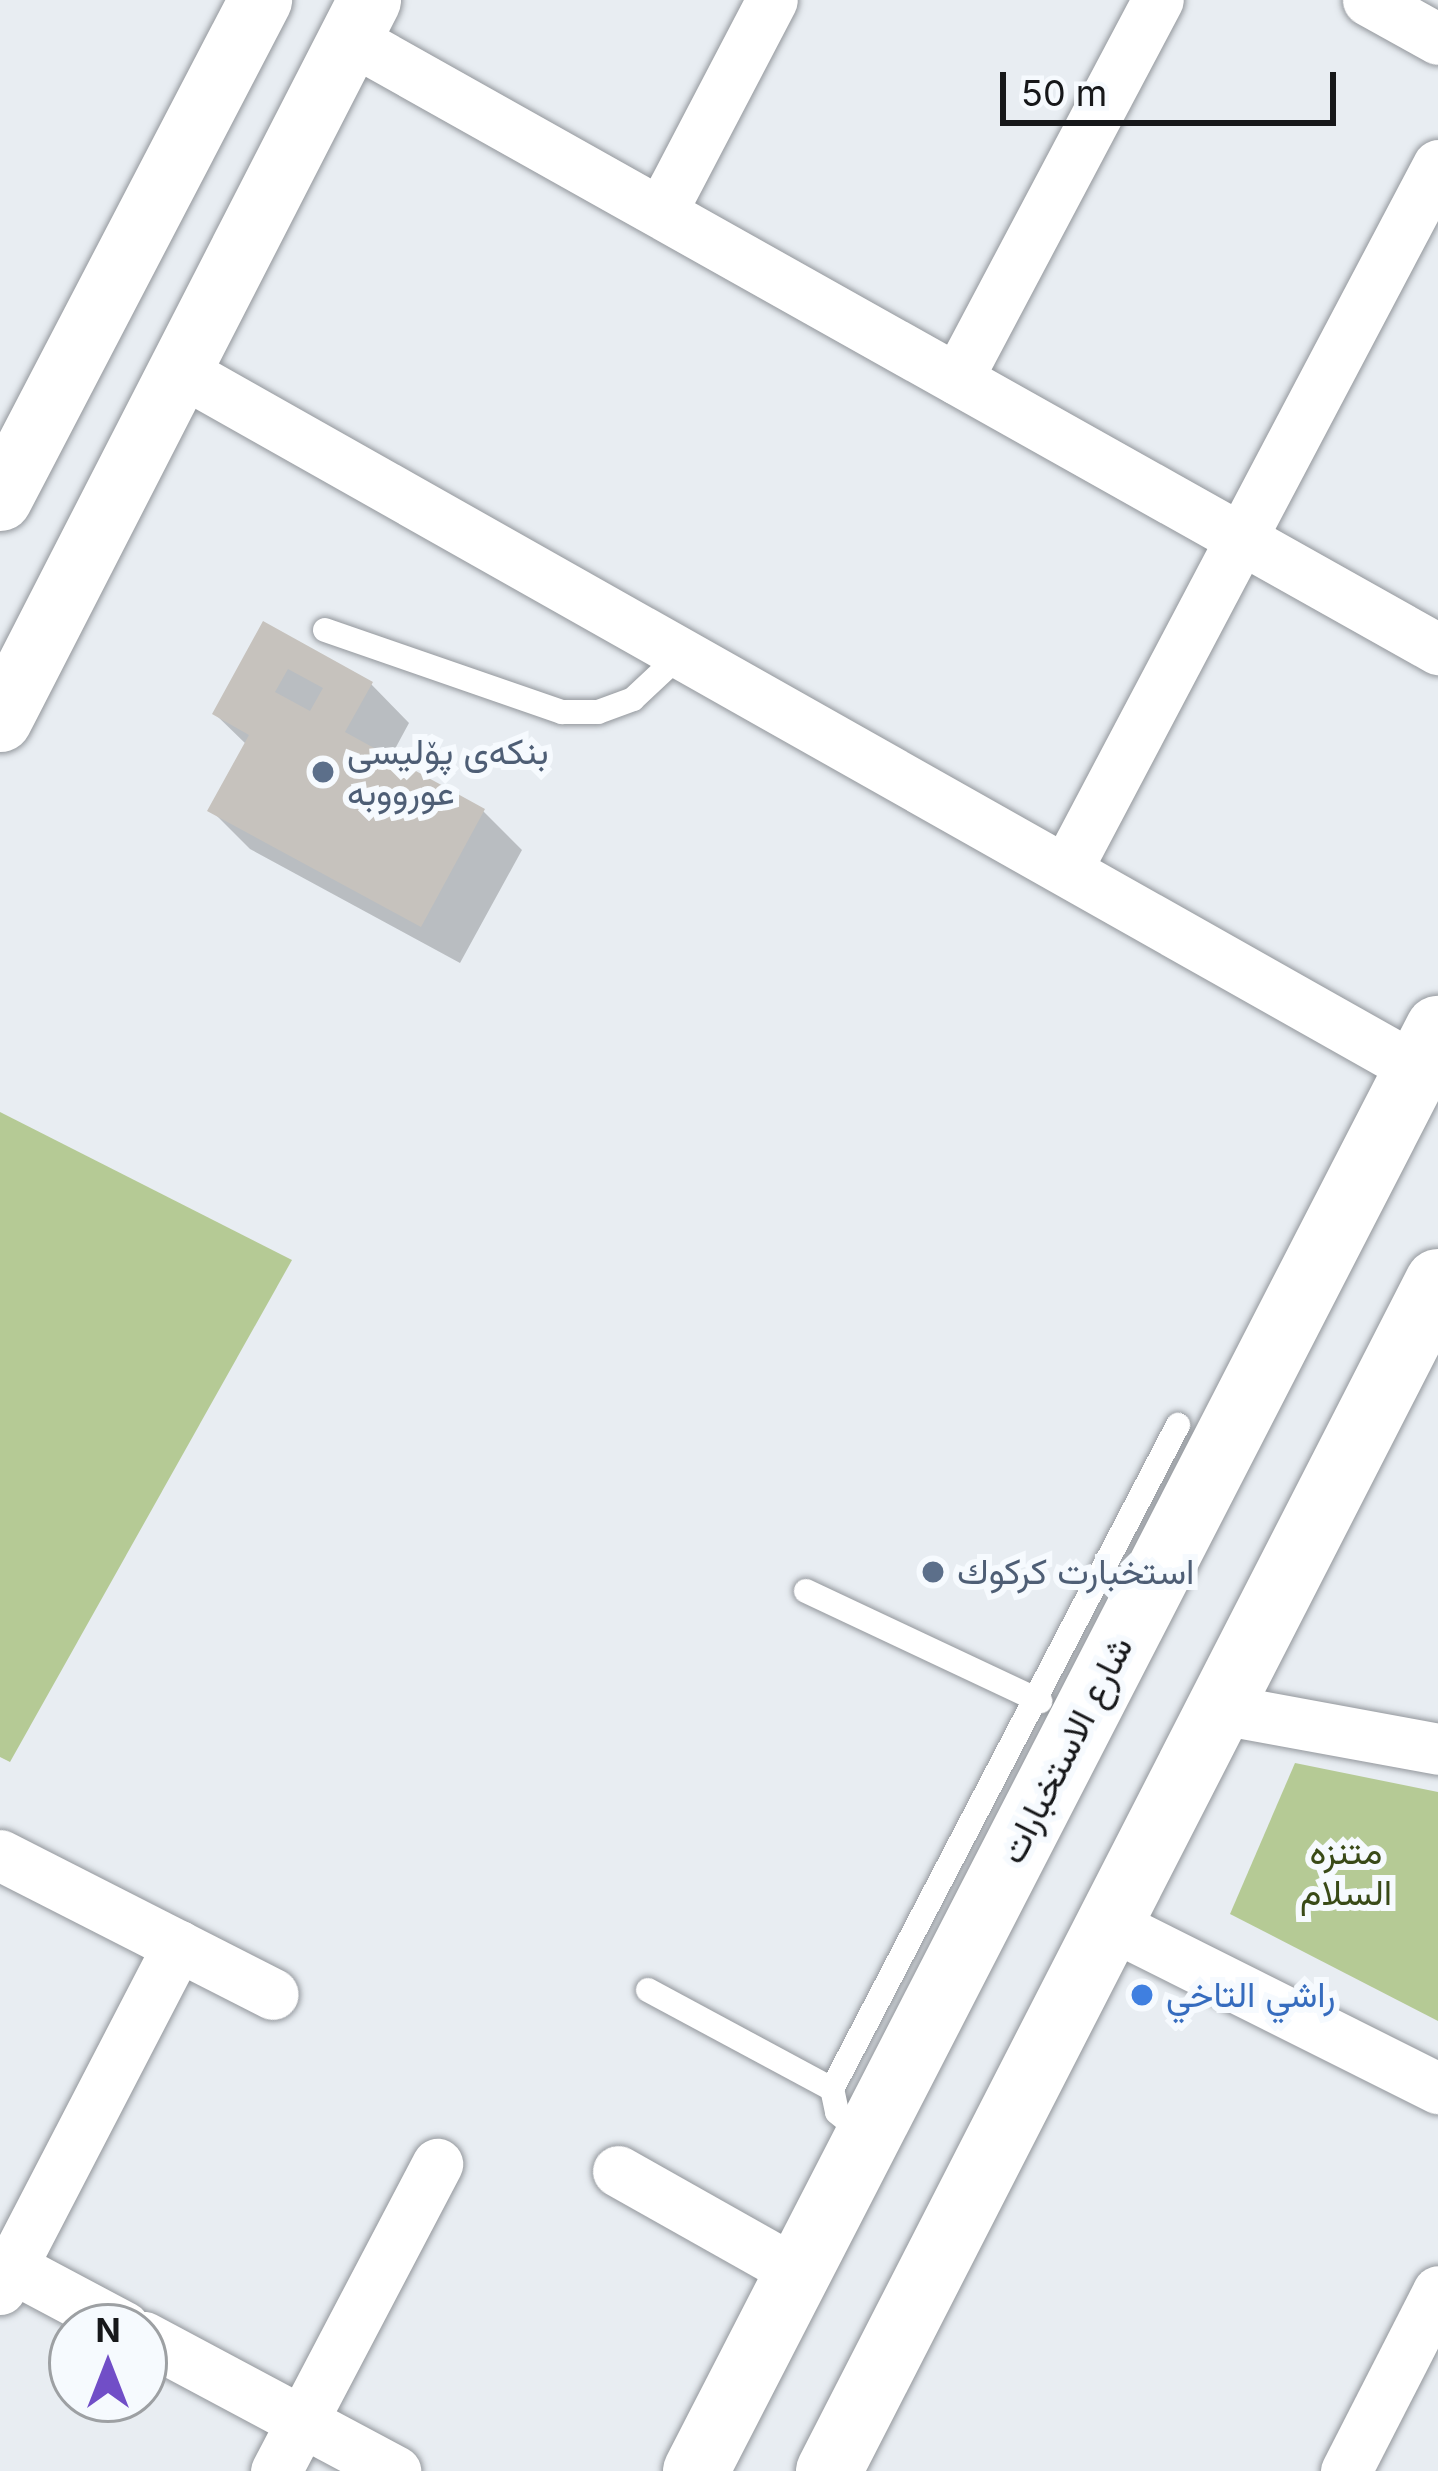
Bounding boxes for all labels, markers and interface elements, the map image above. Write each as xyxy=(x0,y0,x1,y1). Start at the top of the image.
scale bar xyxy=(1006,48,1342,122)
text: 50 m xyxy=(1021,71,1107,115)
place label: بنکەی پۆلیسی عورووبە xyxy=(347,729,549,814)
marker: بنکەی پۆلیسی عورووبە xyxy=(310,759,336,785)
place label: استخبارت كركوك xyxy=(957,1550,1194,1594)
marker: استخبارت كركوك xyxy=(920,1559,946,1585)
street label: شارع الاستخبارات xyxy=(990,1629,1142,1871)
park label: متنزه السلام xyxy=(1300,1829,1392,1914)
place label: راشي التاخي xyxy=(1166,1973,1335,2017)
marker: راشي التاخي xyxy=(1129,1982,1155,2008)
north arrow xyxy=(48,2303,168,2423)
text: N xyxy=(95,2310,121,2350)

